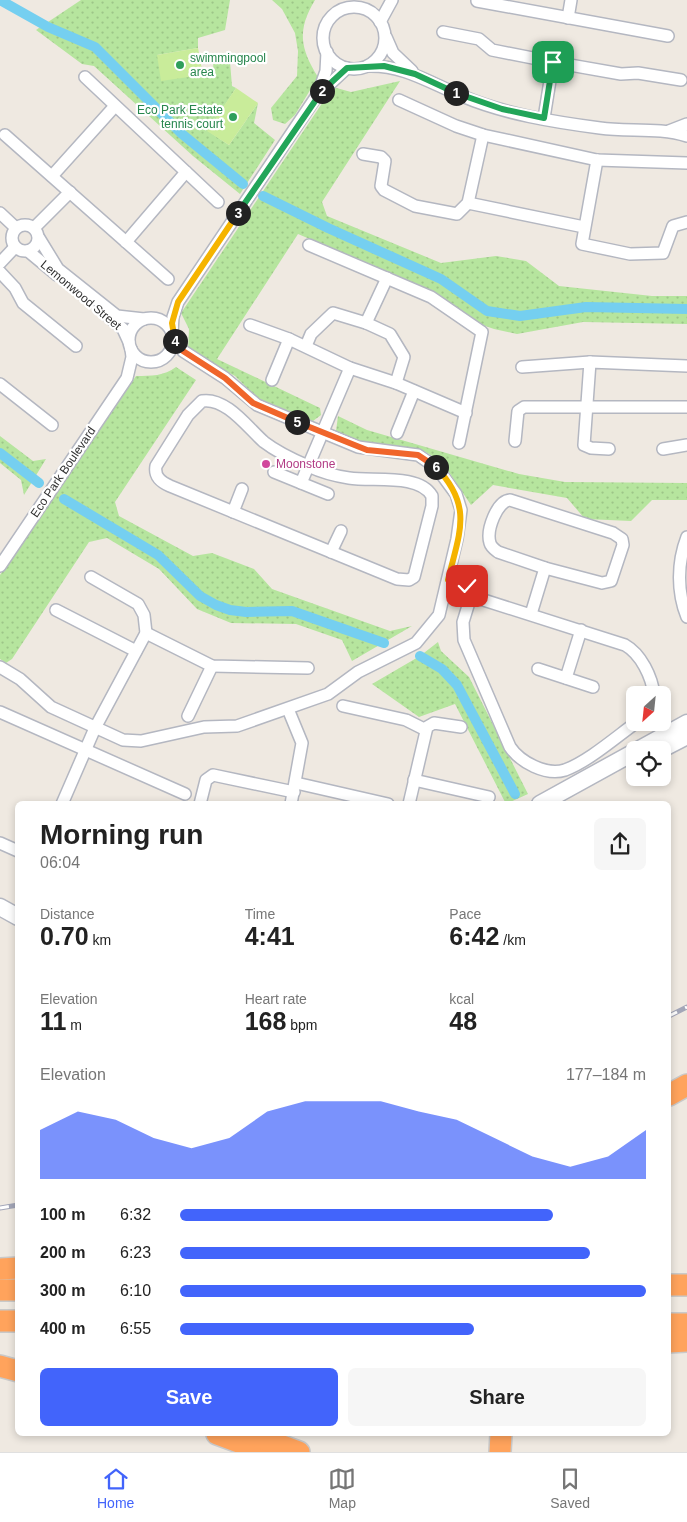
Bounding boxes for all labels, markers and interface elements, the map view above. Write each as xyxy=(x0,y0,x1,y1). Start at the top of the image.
pin xyxy=(532,41,574,83)
icon: arrive xyxy=(539,48,567,76)
place label: swimmingpool area xyxy=(190,51,266,79)
marker: swimmingpool area xyxy=(174,59,186,71)
pin: 2 xyxy=(310,78,334,104)
pin: 1 xyxy=(444,80,468,106)
text: 2 xyxy=(319,83,326,99)
text: 1 xyxy=(453,85,460,101)
place label: Eco Park Estate tennis court xyxy=(137,103,224,131)
marker: Eco Park Estate tennis court xyxy=(227,111,239,123)
pin: 3 xyxy=(226,200,250,226)
text: 3 xyxy=(235,205,242,221)
street label: Lemonwood Street xyxy=(38,257,125,333)
pin: 4 xyxy=(162,328,188,354)
text: 4 xyxy=(172,333,179,349)
pin: 5 xyxy=(284,410,310,434)
text: 5 xyxy=(294,414,301,430)
street label: Eco Park Boulevard xyxy=(28,424,98,520)
pin: 6 xyxy=(424,454,448,480)
place label: Moonstone xyxy=(276,457,336,471)
marker: Moonstone xyxy=(260,458,272,470)
text: 6 xyxy=(433,459,440,475)
pin xyxy=(446,565,488,607)
icon: check xyxy=(453,572,481,600)
north arrow xyxy=(626,686,671,731)
map controls xyxy=(626,686,671,786)
button: locate xyxy=(626,741,671,786)
button: share xyxy=(594,818,646,870)
text: Morning run xyxy=(40,819,203,850)
text: 06:04 xyxy=(40,854,80,871)
text: Distance xyxy=(40,906,94,922)
text: Time xyxy=(245,906,275,922)
text: Pace xyxy=(449,906,481,922)
text: 0.70 xyxy=(40,922,89,950)
text: 4:41 xyxy=(245,922,295,950)
text: 6:42 xyxy=(449,922,499,950)
text: km xyxy=(89,932,111,948)
text: /km xyxy=(499,932,526,948)
text: Elevation xyxy=(40,991,98,1007)
text: Heart rate xyxy=(245,991,307,1007)
text: kcal xyxy=(449,991,474,1007)
text: 11 xyxy=(40,1007,66,1035)
text: 168 xyxy=(245,1007,286,1035)
text: 48 xyxy=(449,1007,477,1035)
text: m xyxy=(66,1017,82,1033)
text: bpm xyxy=(286,1017,318,1033)
text: Elevation xyxy=(40,1066,106,1083)
text: 177–184 m xyxy=(566,1066,646,1083)
text: 100 m xyxy=(40,1206,85,1223)
text: 6:32 xyxy=(120,1206,151,1223)
text: 200 m xyxy=(40,1244,85,1261)
text: 6:23 xyxy=(120,1244,151,1261)
text: 300 m xyxy=(40,1282,85,1299)
text: 6:10 xyxy=(120,1282,151,1299)
text: 400 m xyxy=(40,1320,85,1337)
text: 6:55 xyxy=(120,1320,151,1337)
button: Save xyxy=(40,1368,338,1426)
button: Share xyxy=(348,1368,646,1426)
tab: Home xyxy=(97,1465,134,1511)
tab: Map xyxy=(328,1465,356,1511)
tab: Saved xyxy=(550,1465,590,1511)

